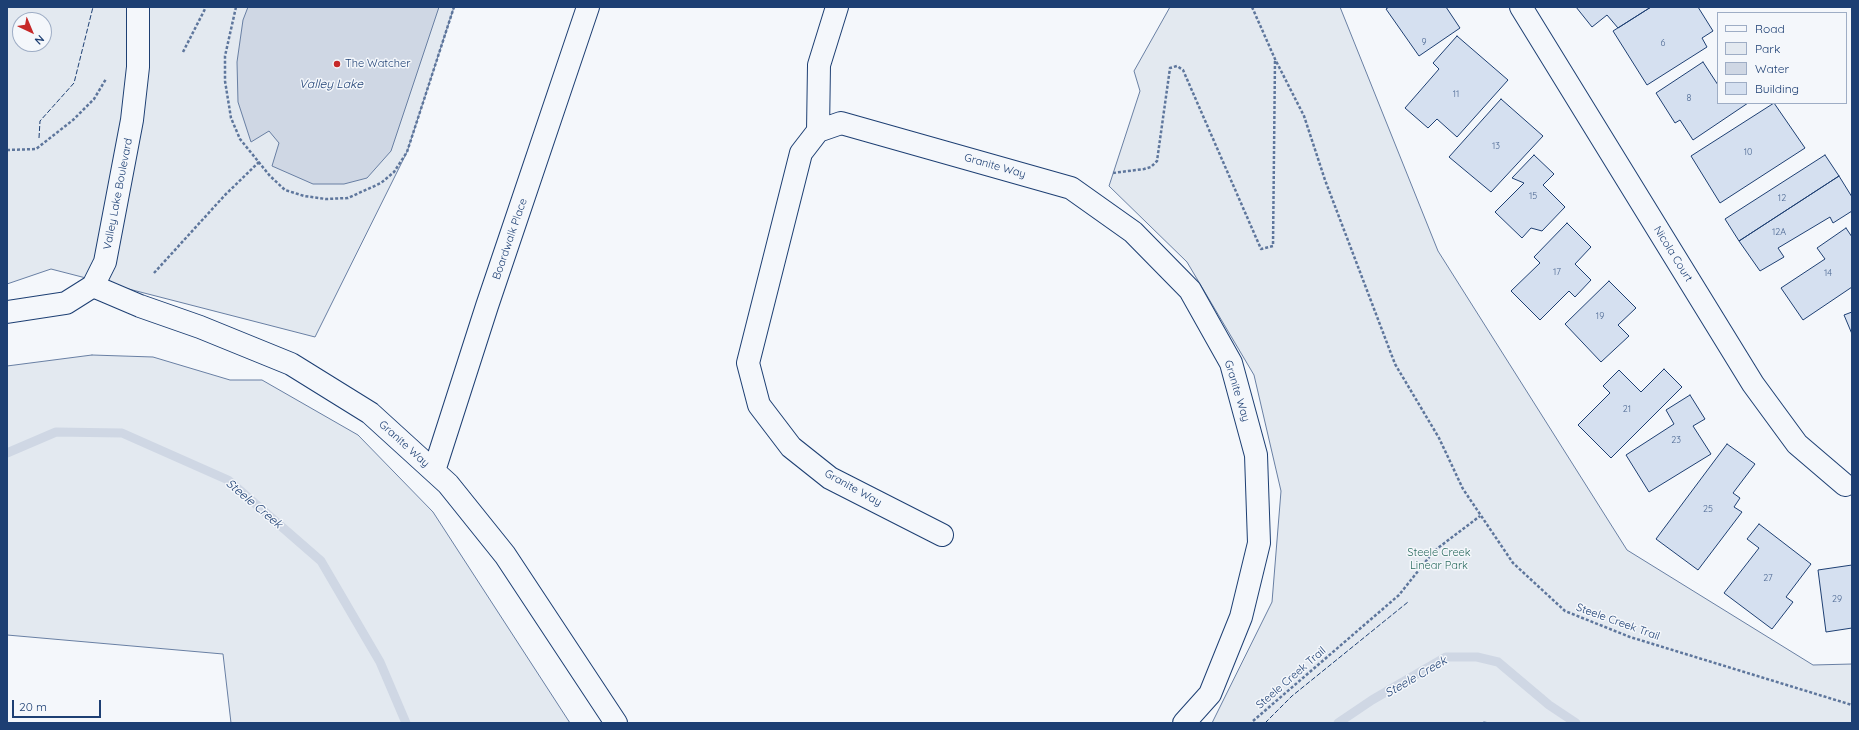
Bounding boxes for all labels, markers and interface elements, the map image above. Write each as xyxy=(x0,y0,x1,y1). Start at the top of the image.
north arrow xyxy=(12,12,52,52)
legend xyxy=(1717,12,1847,104)
text: Road xyxy=(1755,21,1785,36)
text: N xyxy=(32,32,47,48)
house number: 9 xyxy=(1421,37,1427,47)
house number: 6 xyxy=(1661,38,1665,48)
text: Park xyxy=(1755,41,1780,56)
place label: The Watcher xyxy=(345,57,410,71)
marker: The Watcher xyxy=(332,59,342,69)
text: Water xyxy=(1755,61,1789,76)
water label: Valley Lake xyxy=(299,77,363,91)
text: Building xyxy=(1755,81,1799,96)
house number: 11 xyxy=(1453,89,1459,99)
house number: 8 xyxy=(1687,93,1691,103)
street label: Valley Lake Boulevard xyxy=(101,137,135,251)
house number: 13 xyxy=(1492,141,1500,151)
house number: 10 xyxy=(1744,147,1752,157)
street label: Granite Way xyxy=(963,151,1027,181)
house number: 15 xyxy=(1529,191,1537,201)
house number: 12 xyxy=(1778,193,1786,203)
street label: Boardwalk Place xyxy=(490,197,530,281)
street label: Nicola Court xyxy=(1651,224,1695,284)
house number: 12A xyxy=(1772,227,1786,237)
house number: 17 xyxy=(1553,267,1561,277)
house number: 14 xyxy=(1824,268,1832,278)
house number: 19 xyxy=(1596,311,1604,321)
street label: Granite Way xyxy=(1221,359,1253,423)
house number: 21 xyxy=(1623,404,1631,414)
street label: Granite Way xyxy=(376,418,432,470)
house number: 23 xyxy=(1671,435,1681,445)
street label: Granite Way xyxy=(822,467,884,509)
water label: Steele Creek xyxy=(223,476,285,532)
house number: 25 xyxy=(1703,504,1713,514)
park label: Steele Creek Linear Park xyxy=(1407,546,1471,572)
house number: 27 xyxy=(1763,573,1773,583)
house number: 29 xyxy=(1832,594,1842,604)
street label: Steele Creek Trail xyxy=(1574,601,1662,643)
street label: Steele Creek Trail xyxy=(1253,644,1329,712)
water label: Steele Creek xyxy=(1382,653,1450,701)
scale bar xyxy=(14,692,103,718)
text: 20 m xyxy=(19,699,47,714)

